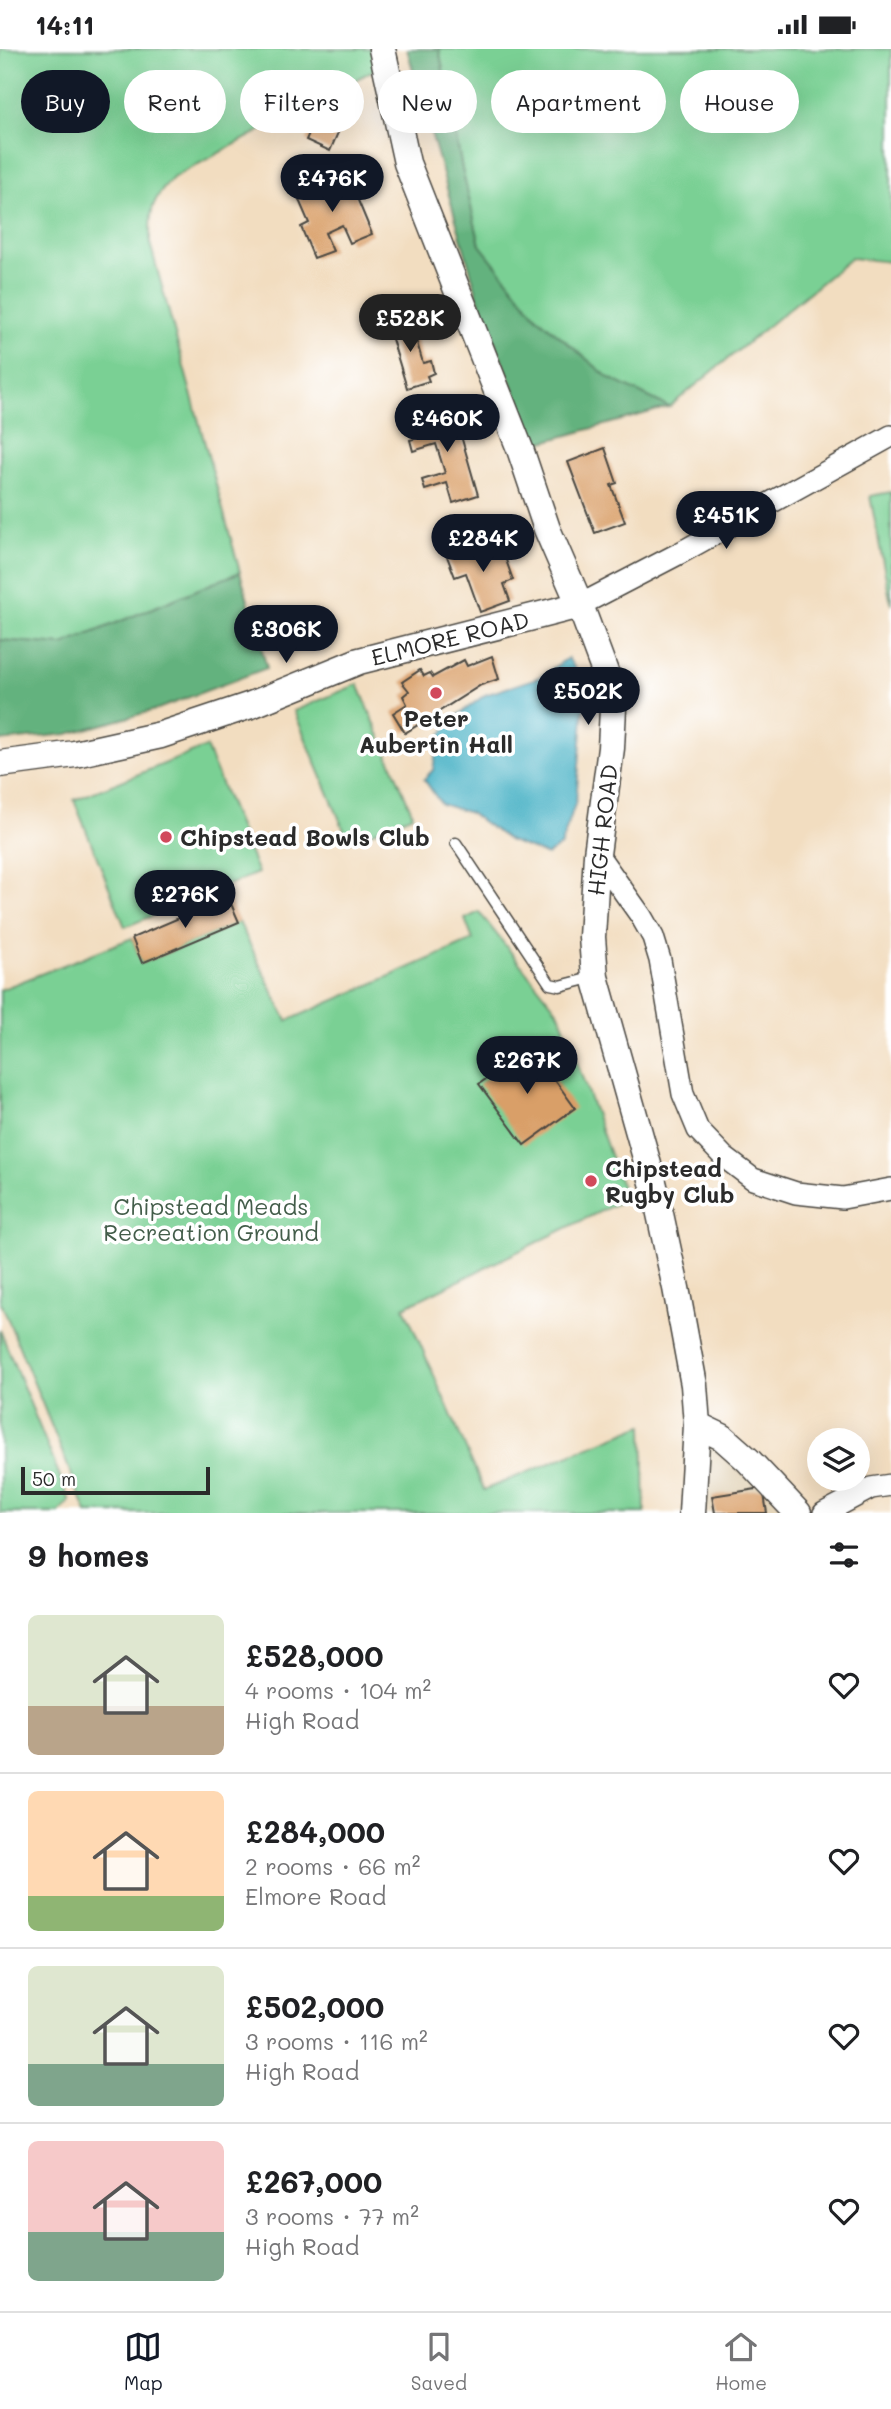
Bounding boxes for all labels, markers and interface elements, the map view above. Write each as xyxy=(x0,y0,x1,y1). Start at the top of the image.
text: 14:11 xyxy=(35,8,94,42)
chip: Buy xyxy=(21,70,110,133)
chip: Rent xyxy=(124,70,226,133)
chip: Filters xyxy=(240,70,364,133)
chip: New xyxy=(378,70,477,133)
chip: Apartment xyxy=(491,70,666,133)
chip: House xyxy=(680,70,799,133)
pin: £476K xyxy=(283,155,381,214)
text: £476K xyxy=(297,162,367,192)
pin: £528K xyxy=(361,295,459,354)
text: £528K xyxy=(375,302,445,332)
pin: £460K xyxy=(398,395,496,454)
text: £460K xyxy=(411,402,483,432)
pin: £451K xyxy=(677,491,775,551)
text: £451K xyxy=(692,499,760,529)
pin: £284K xyxy=(434,515,532,574)
text: £284K xyxy=(447,522,519,552)
street label: ELMORE ROAD xyxy=(368,604,532,672)
pin: £306K xyxy=(237,605,335,665)
text: £306K xyxy=(250,613,322,643)
pin: £502K xyxy=(539,667,637,727)
text: £502K xyxy=(553,675,623,705)
marker: Peter Aubertin Hall xyxy=(428,685,444,701)
place label: Peter Aubertin Hall xyxy=(359,703,513,759)
street label: HIGH ROAD xyxy=(580,763,624,897)
place label: Chipstead Bowls Club xyxy=(180,822,430,852)
marker: Chipstead Bowls Club xyxy=(158,829,174,845)
pin: £276K xyxy=(136,871,234,930)
text: £276K xyxy=(150,878,220,908)
pin: £267K xyxy=(478,1037,576,1096)
text: £267K xyxy=(492,1044,562,1074)
place label: Chipstead Rugby Club xyxy=(605,1153,734,1209)
marker: Chipstead Rugby Club xyxy=(583,1173,599,1189)
park label: Chipstead Meads Recreation Ground xyxy=(103,1191,319,1247)
map controls xyxy=(807,1428,870,1491)
button: layers xyxy=(807,1428,870,1491)
scale bar xyxy=(21,1464,210,1496)
text: 50 m xyxy=(32,1466,76,1491)
text: 9 homes xyxy=(28,1535,149,1575)
icon: filters xyxy=(825,1536,863,1574)
text: £528,000 xyxy=(245,1635,384,1675)
icon: home xyxy=(84,1643,168,1727)
icon: heart xyxy=(825,1666,863,1704)
text: 4 rooms · 104 m² xyxy=(245,1675,431,1705)
text: High Road xyxy=(245,1705,359,1735)
text: £284,000 xyxy=(245,1811,385,1851)
icon: home xyxy=(84,1819,168,1903)
icon: heart xyxy=(825,1842,863,1880)
text: 2 rooms · 66 m² xyxy=(245,1851,420,1881)
text: Elmore Road xyxy=(245,1881,386,1911)
text: £502,000 xyxy=(245,1986,384,2026)
icon: home xyxy=(84,1994,168,2078)
icon: heart xyxy=(825,2017,863,2055)
text: 3 rooms · 116 m² xyxy=(245,2026,428,2056)
text: High Road xyxy=(245,2056,359,2086)
text: £267,000 xyxy=(245,2161,382,2201)
icon: home xyxy=(84,2169,168,2253)
icon: heart xyxy=(825,2192,863,2230)
text: 3 rooms · 77 m² xyxy=(245,2201,419,2231)
text: High Road xyxy=(245,2231,359,2261)
tab: Map xyxy=(124,2328,163,2395)
tab: Saved xyxy=(411,2328,467,2395)
tab: Home xyxy=(715,2328,767,2395)

